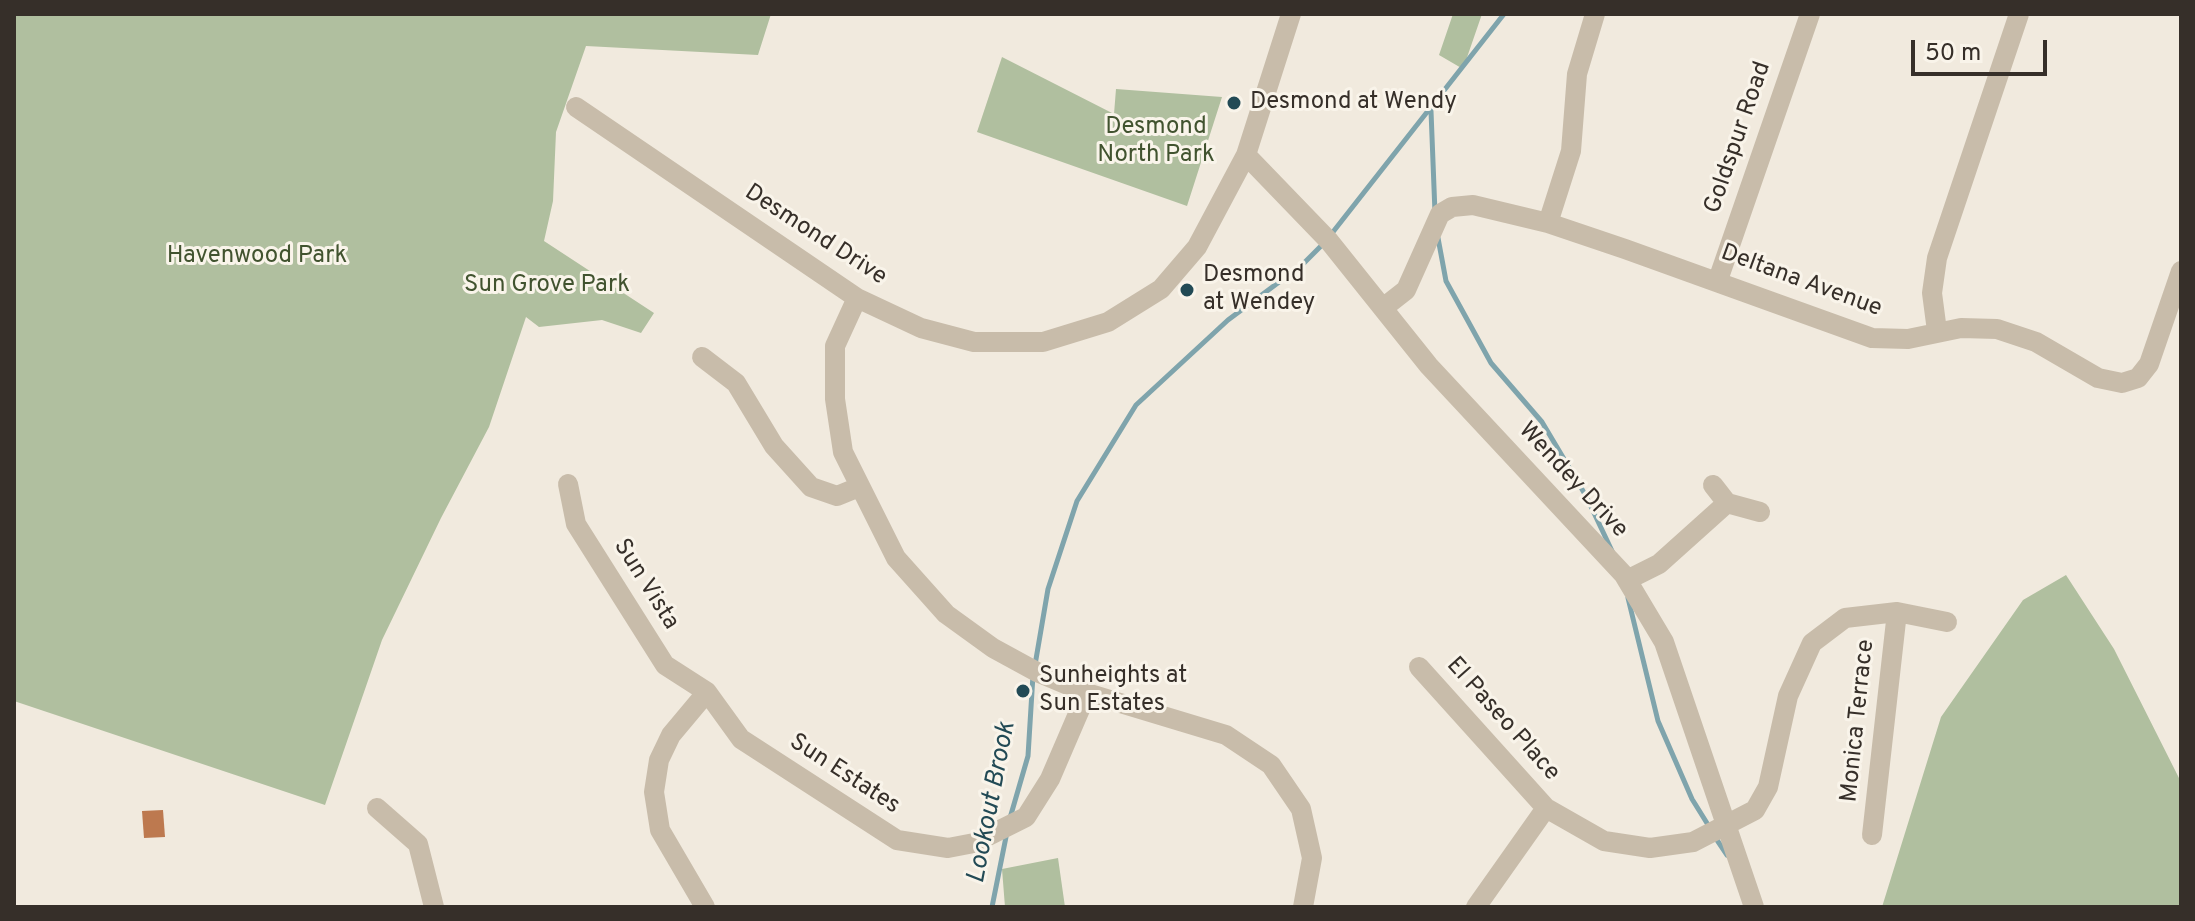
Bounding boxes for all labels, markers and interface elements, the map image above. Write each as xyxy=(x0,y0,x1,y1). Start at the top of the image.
scale bar xyxy=(1915,24,2051,74)
text: 50 m xyxy=(1925,39,1981,69)
street label: Goldspur Road xyxy=(1700,58,1778,218)
place label: Desmond at Wendy xyxy=(1250,89,1457,117)
marker: Desmond at Wendy xyxy=(1225,94,1243,112)
park label: Desmond North Park xyxy=(1097,114,1215,170)
street label: Desmond Drive xyxy=(738,179,892,293)
street label: Deltana Avenue xyxy=(1717,240,1885,324)
park label: Havenwood Park xyxy=(167,243,347,271)
place label: Desmond at Wendey xyxy=(1203,262,1315,318)
park label: Sun Grove Park xyxy=(464,272,630,300)
marker: Desmond at Wendey xyxy=(1178,281,1196,299)
street label: Wendey Drive xyxy=(1511,417,1633,545)
street label: Sun Vista xyxy=(606,534,684,636)
street label: Monica Terrace xyxy=(1836,638,1882,804)
street label: El Paseo Place xyxy=(1439,652,1565,788)
place label: Sunheights at Sun Estates xyxy=(1039,663,1187,719)
marker: Sunheights at Sun Estates xyxy=(1014,682,1032,700)
water label: Lookout Brook xyxy=(962,720,1024,886)
street label: Sun Estates xyxy=(783,729,905,821)

